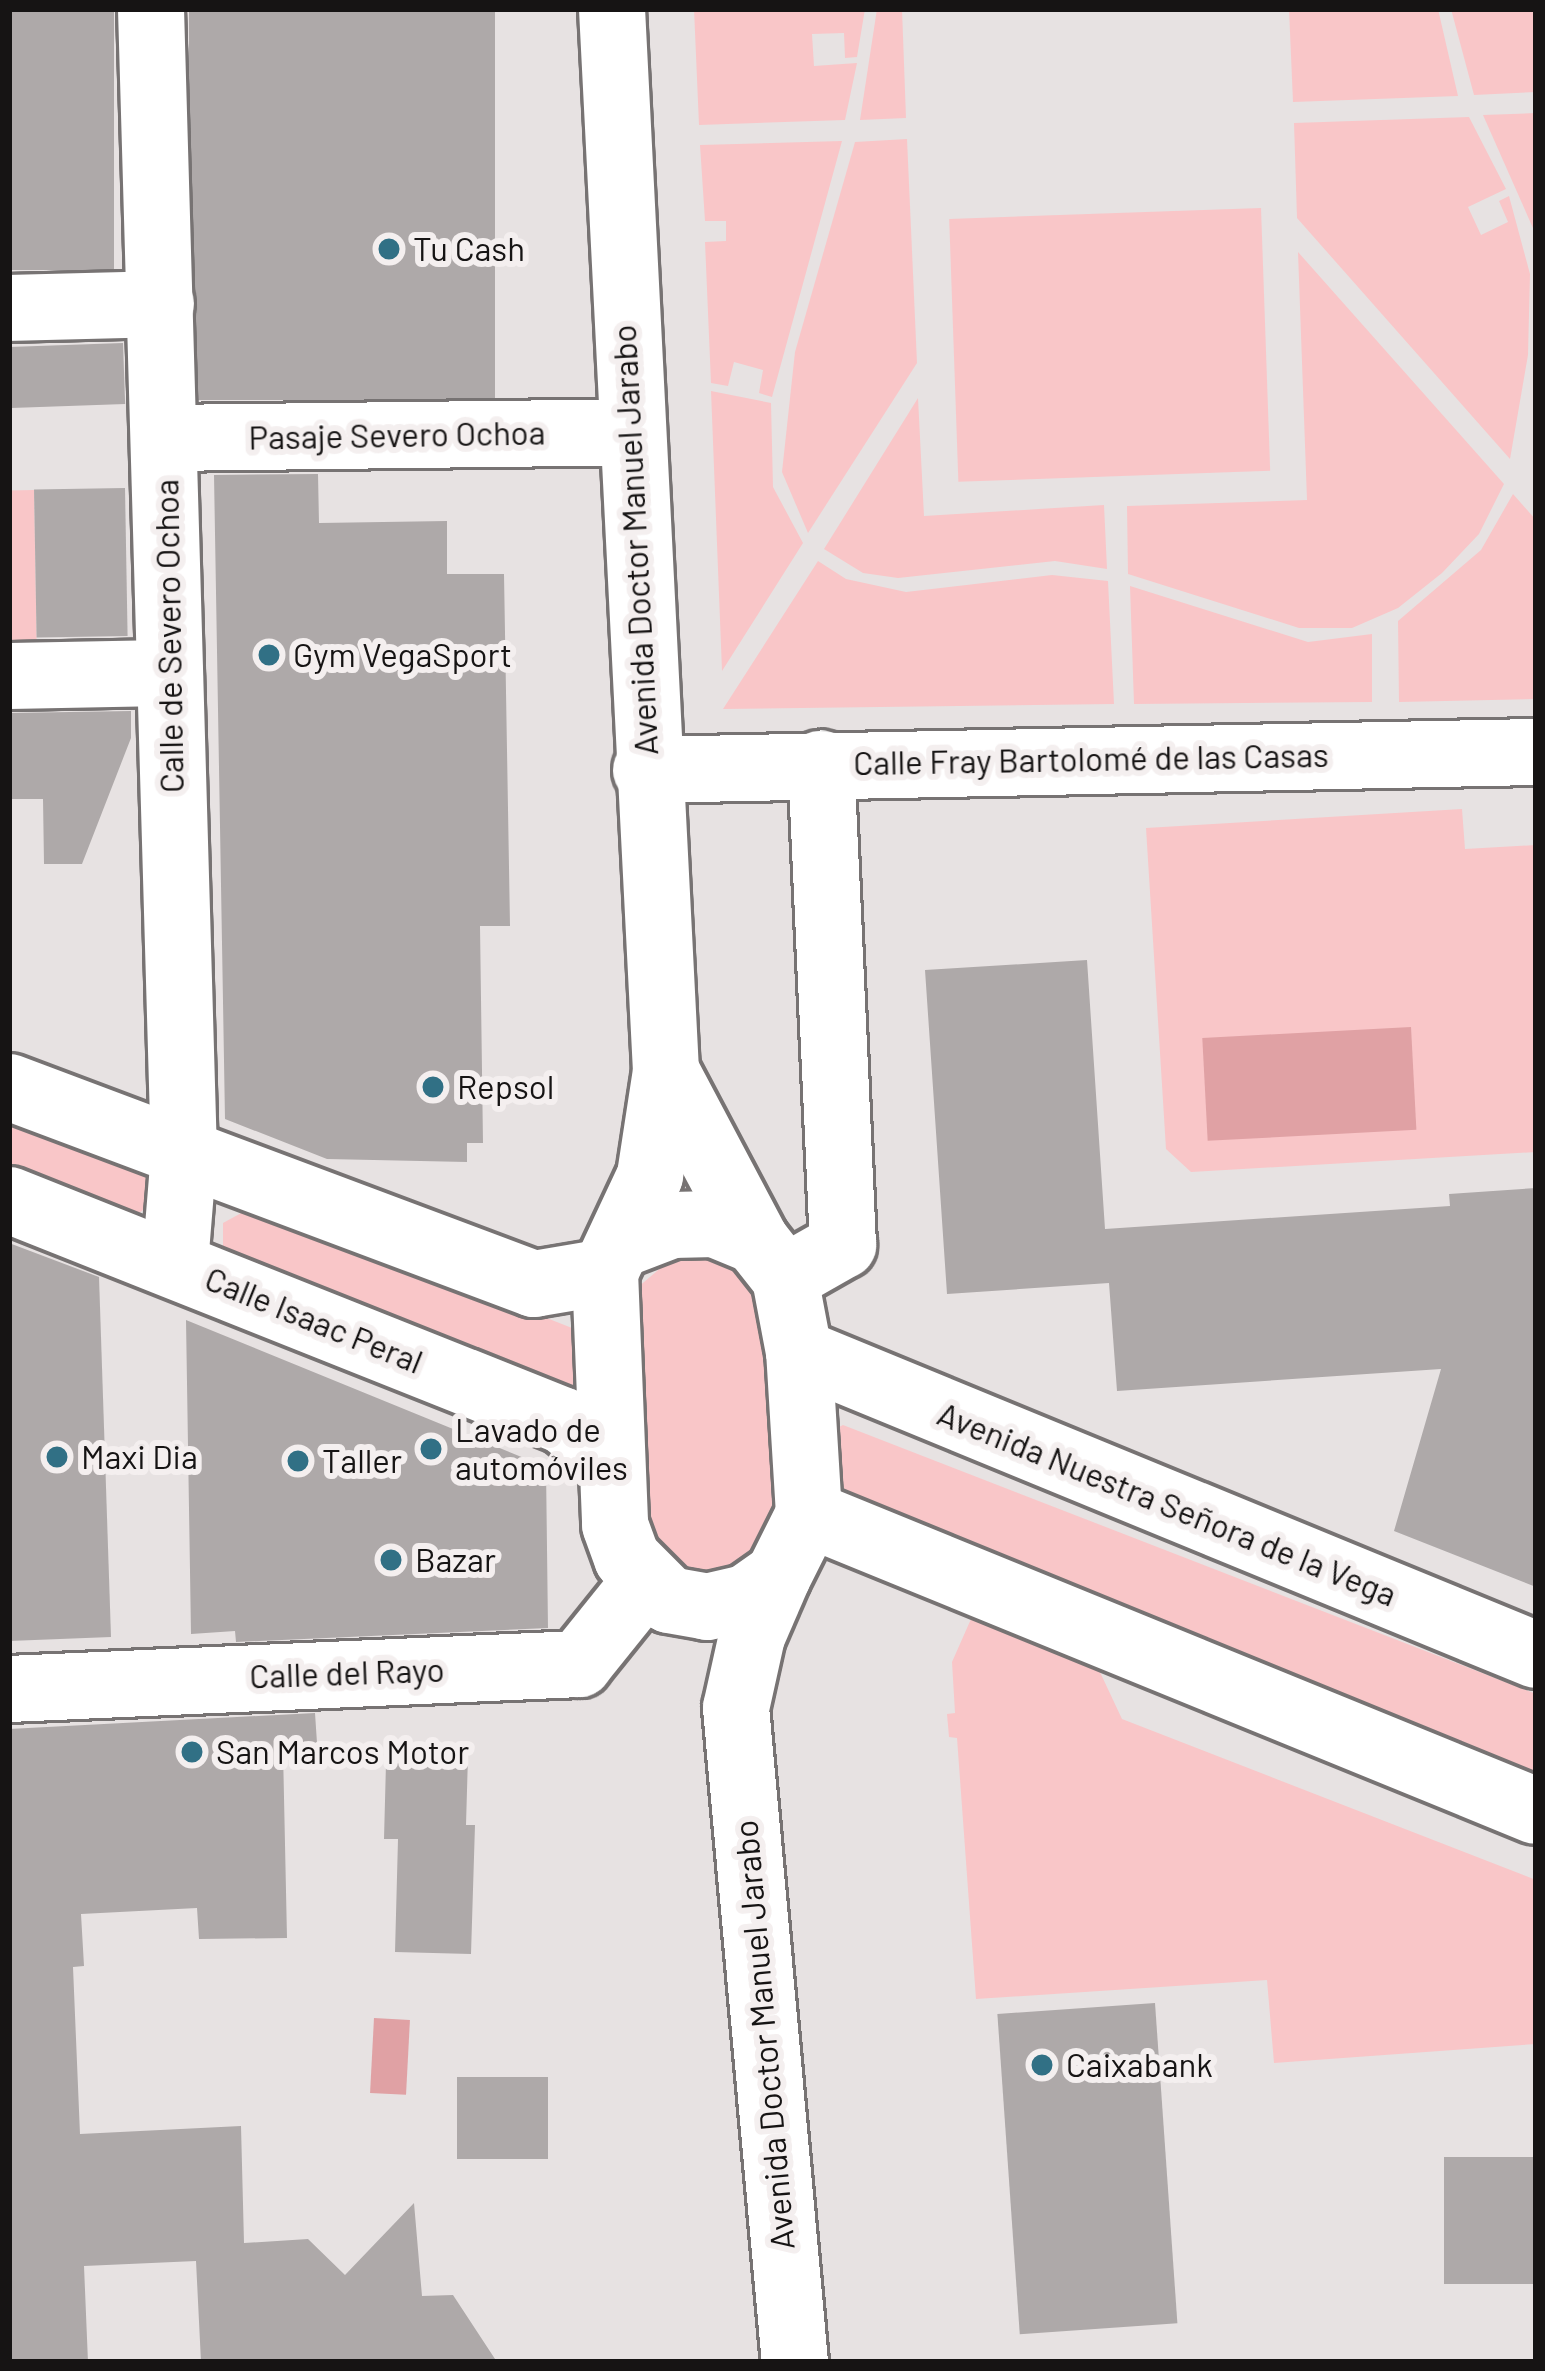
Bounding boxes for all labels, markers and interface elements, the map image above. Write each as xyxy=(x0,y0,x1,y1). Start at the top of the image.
place label: Tu Cash xyxy=(413,229,525,269)
marker: Tu Cash xyxy=(376,236,402,262)
street label: Avenida Doctor Manuel Jarabo xyxy=(604,324,666,756)
street label: Pasaje Severo Ochoa xyxy=(248,413,546,457)
street label: Calle de Severo Ochoa xyxy=(146,479,192,793)
place label: Gym VegaSport xyxy=(293,635,512,675)
marker: Gym VegaSport xyxy=(256,642,282,668)
street label: Calle Fray Bartolomé de las Casas xyxy=(853,735,1329,783)
place label: Repsol xyxy=(457,1067,554,1107)
marker: Repsol xyxy=(420,1074,446,1100)
street label: Calle Isaac Peral xyxy=(200,1258,428,1382)
street label: Avenida Nuestra Señora de la Vega xyxy=(932,1394,1402,1614)
place label: Lavado de automóviles xyxy=(455,1410,628,1488)
marker: Lavado de automóviles xyxy=(418,1436,444,1462)
place label: Maxi Dia xyxy=(81,1437,198,1477)
place label: Taller xyxy=(322,1441,402,1481)
marker: Maxi Dia xyxy=(44,1444,70,1470)
marker: Taller xyxy=(285,1448,311,1474)
place label: Bazar xyxy=(415,1540,496,1580)
marker: Bazar xyxy=(378,1547,404,1573)
street label: Calle del Rayo xyxy=(249,1650,445,1696)
place label: San Marcos Motor xyxy=(216,1732,469,1772)
marker: San Marcos Motor xyxy=(179,1739,205,1765)
street label: Avenida Doctor Manuel Jarabo xyxy=(725,1818,803,2252)
place label: Caixabank xyxy=(1066,2045,1213,2085)
marker: Caixabank xyxy=(1029,2052,1055,2078)

